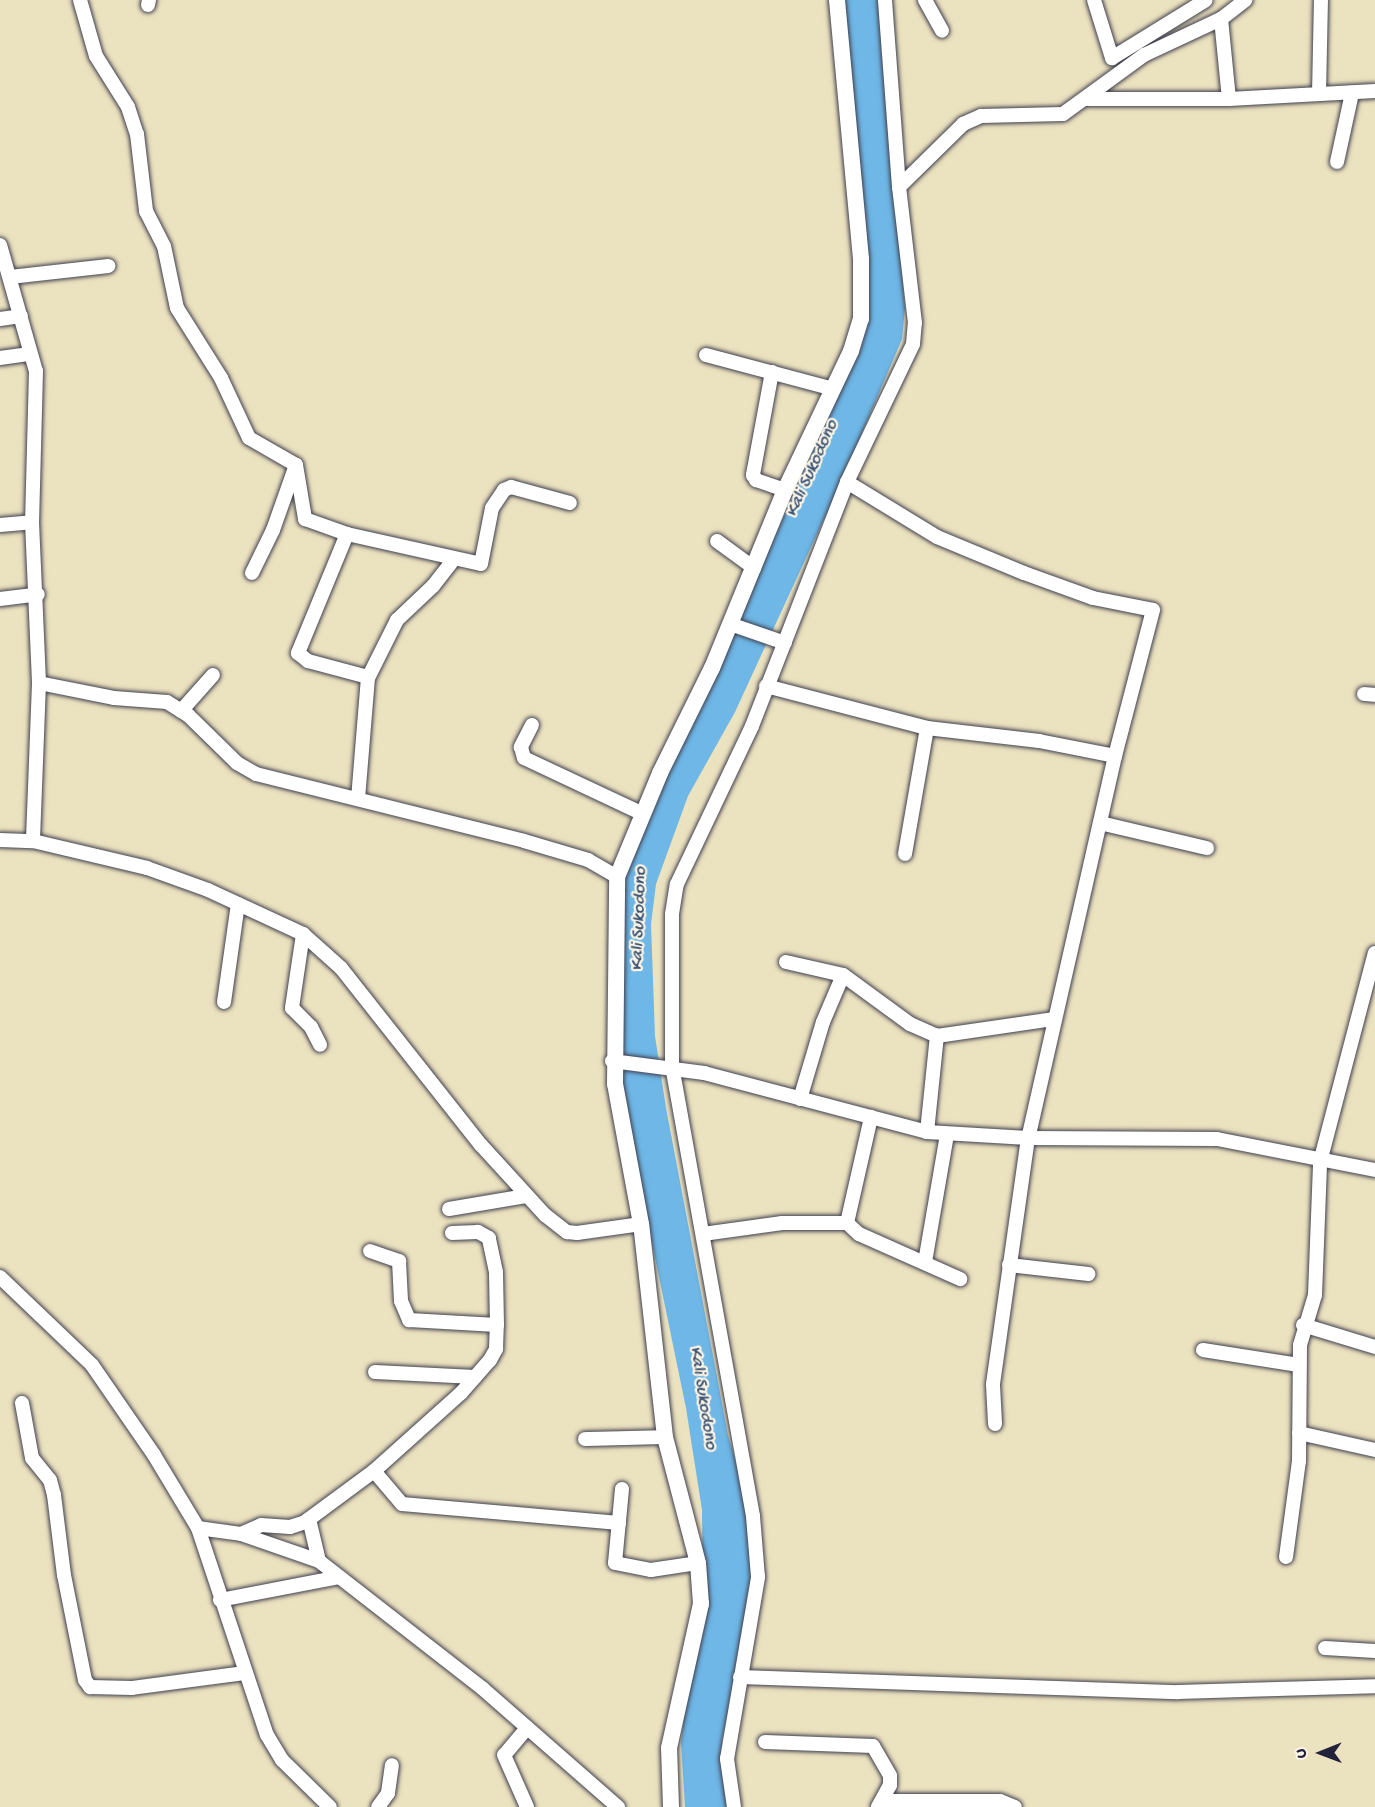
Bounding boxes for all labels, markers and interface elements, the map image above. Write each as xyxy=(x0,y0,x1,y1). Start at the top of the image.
water label: Kali Sukodono xyxy=(782,417,844,521)
water label: Kali Sukodono xyxy=(627,867,653,971)
water label: Kali Sukodono xyxy=(683,1345,721,1451)
north arrow xyxy=(1291,1723,1351,1783)
text: U xyxy=(1293,1749,1312,1758)

